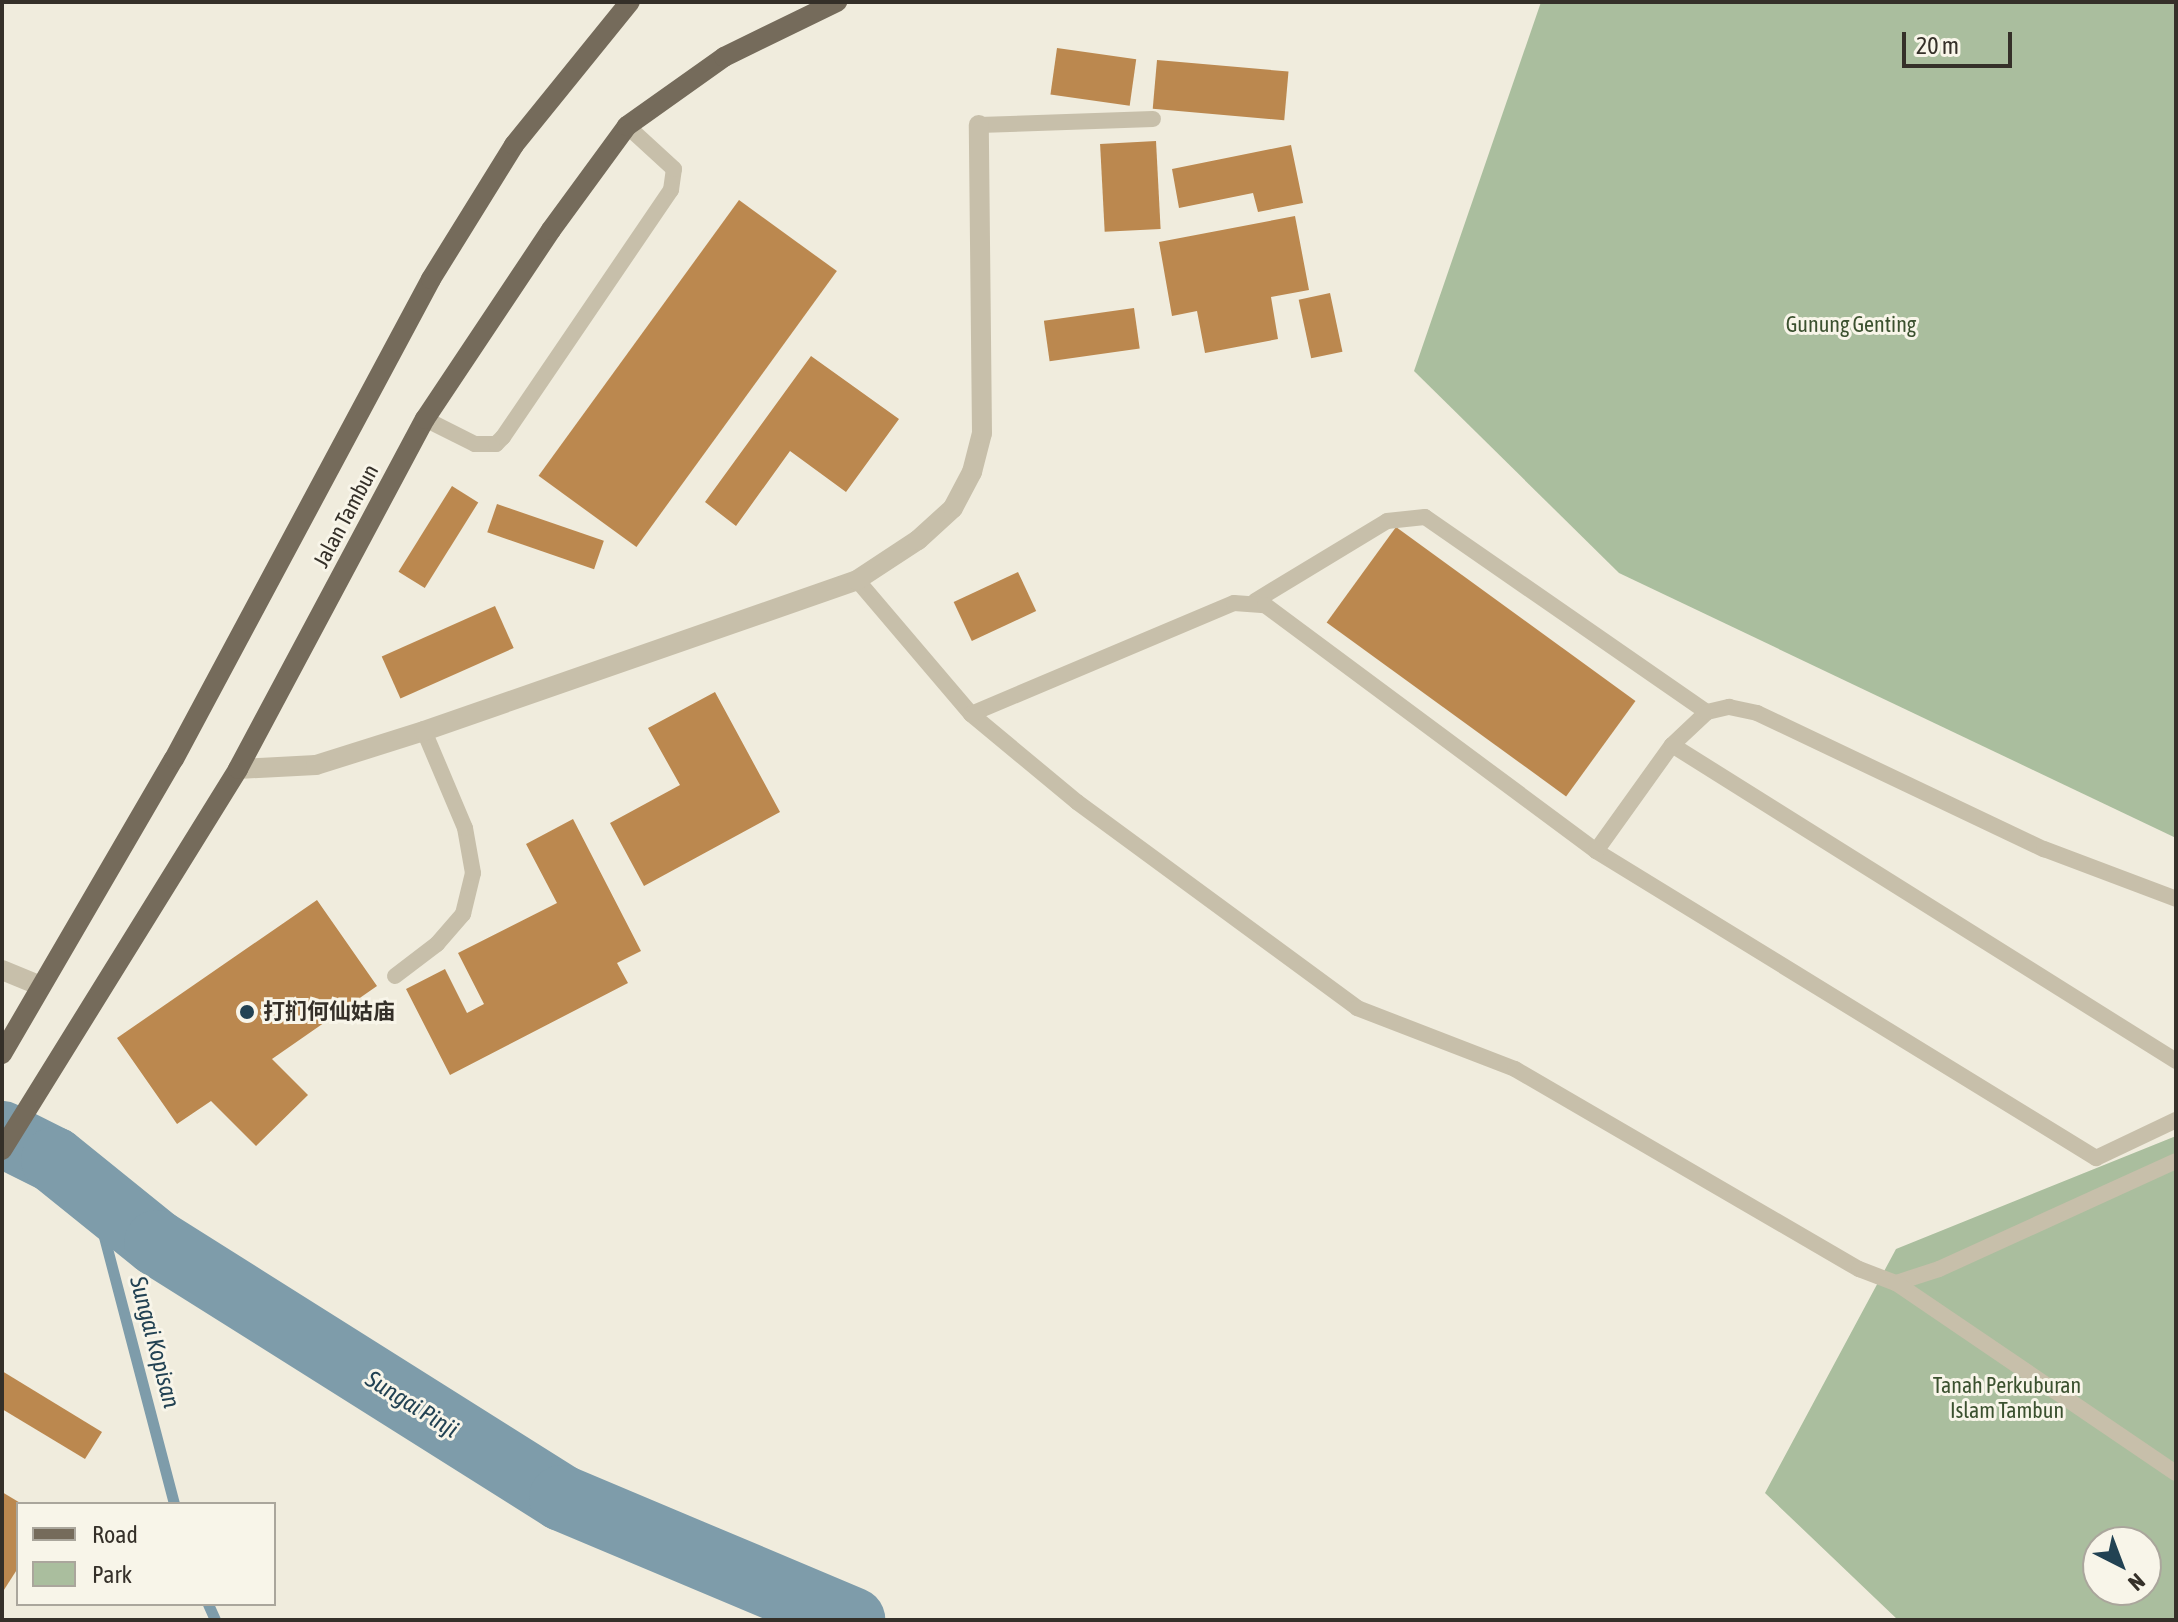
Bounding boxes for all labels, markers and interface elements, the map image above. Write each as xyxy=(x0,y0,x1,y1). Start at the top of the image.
scale bar xyxy=(1906,16,2016,66)
text: 20 m xyxy=(1916,32,1959,59)
park label: Gunung Genting xyxy=(1786,312,1916,338)
street label: Jalan Tambun xyxy=(308,460,384,572)
place label: 打扪何仙姑庙 xyxy=(263,999,395,1025)
marker: 打扪何仙姑庙 xyxy=(238,1003,256,1021)
water label: Sungai Kopisan xyxy=(124,1273,186,1411)
water label: Sungai Pinji xyxy=(360,1364,464,1444)
park label: Tanah Perkuburan Islam Tambun xyxy=(1933,1372,2081,1424)
legend xyxy=(16,1502,276,1606)
text: Road xyxy=(92,1521,138,1548)
north arrow xyxy=(2082,1526,2162,1606)
text: Park xyxy=(92,1561,132,1588)
text: N xyxy=(2123,1568,2150,1596)

